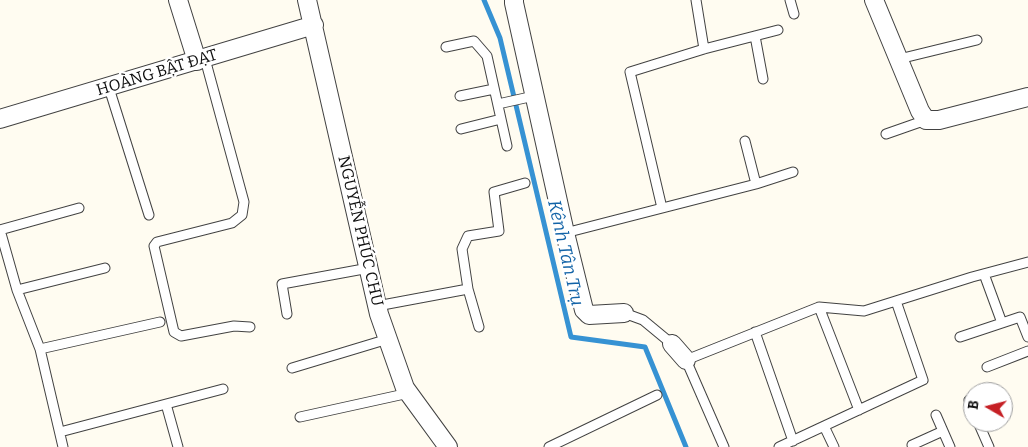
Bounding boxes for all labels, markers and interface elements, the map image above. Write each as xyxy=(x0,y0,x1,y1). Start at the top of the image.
street label: HOÀNG BẬT ĐẠT xyxy=(94,45,220,101)
street label: NGUYỄN PHÚC CHU xyxy=(333,154,387,308)
water label: Kênh Tân Trụ xyxy=(542,198,588,308)
north arrow xyxy=(963,382,1013,432)
text: B xyxy=(965,399,983,411)

